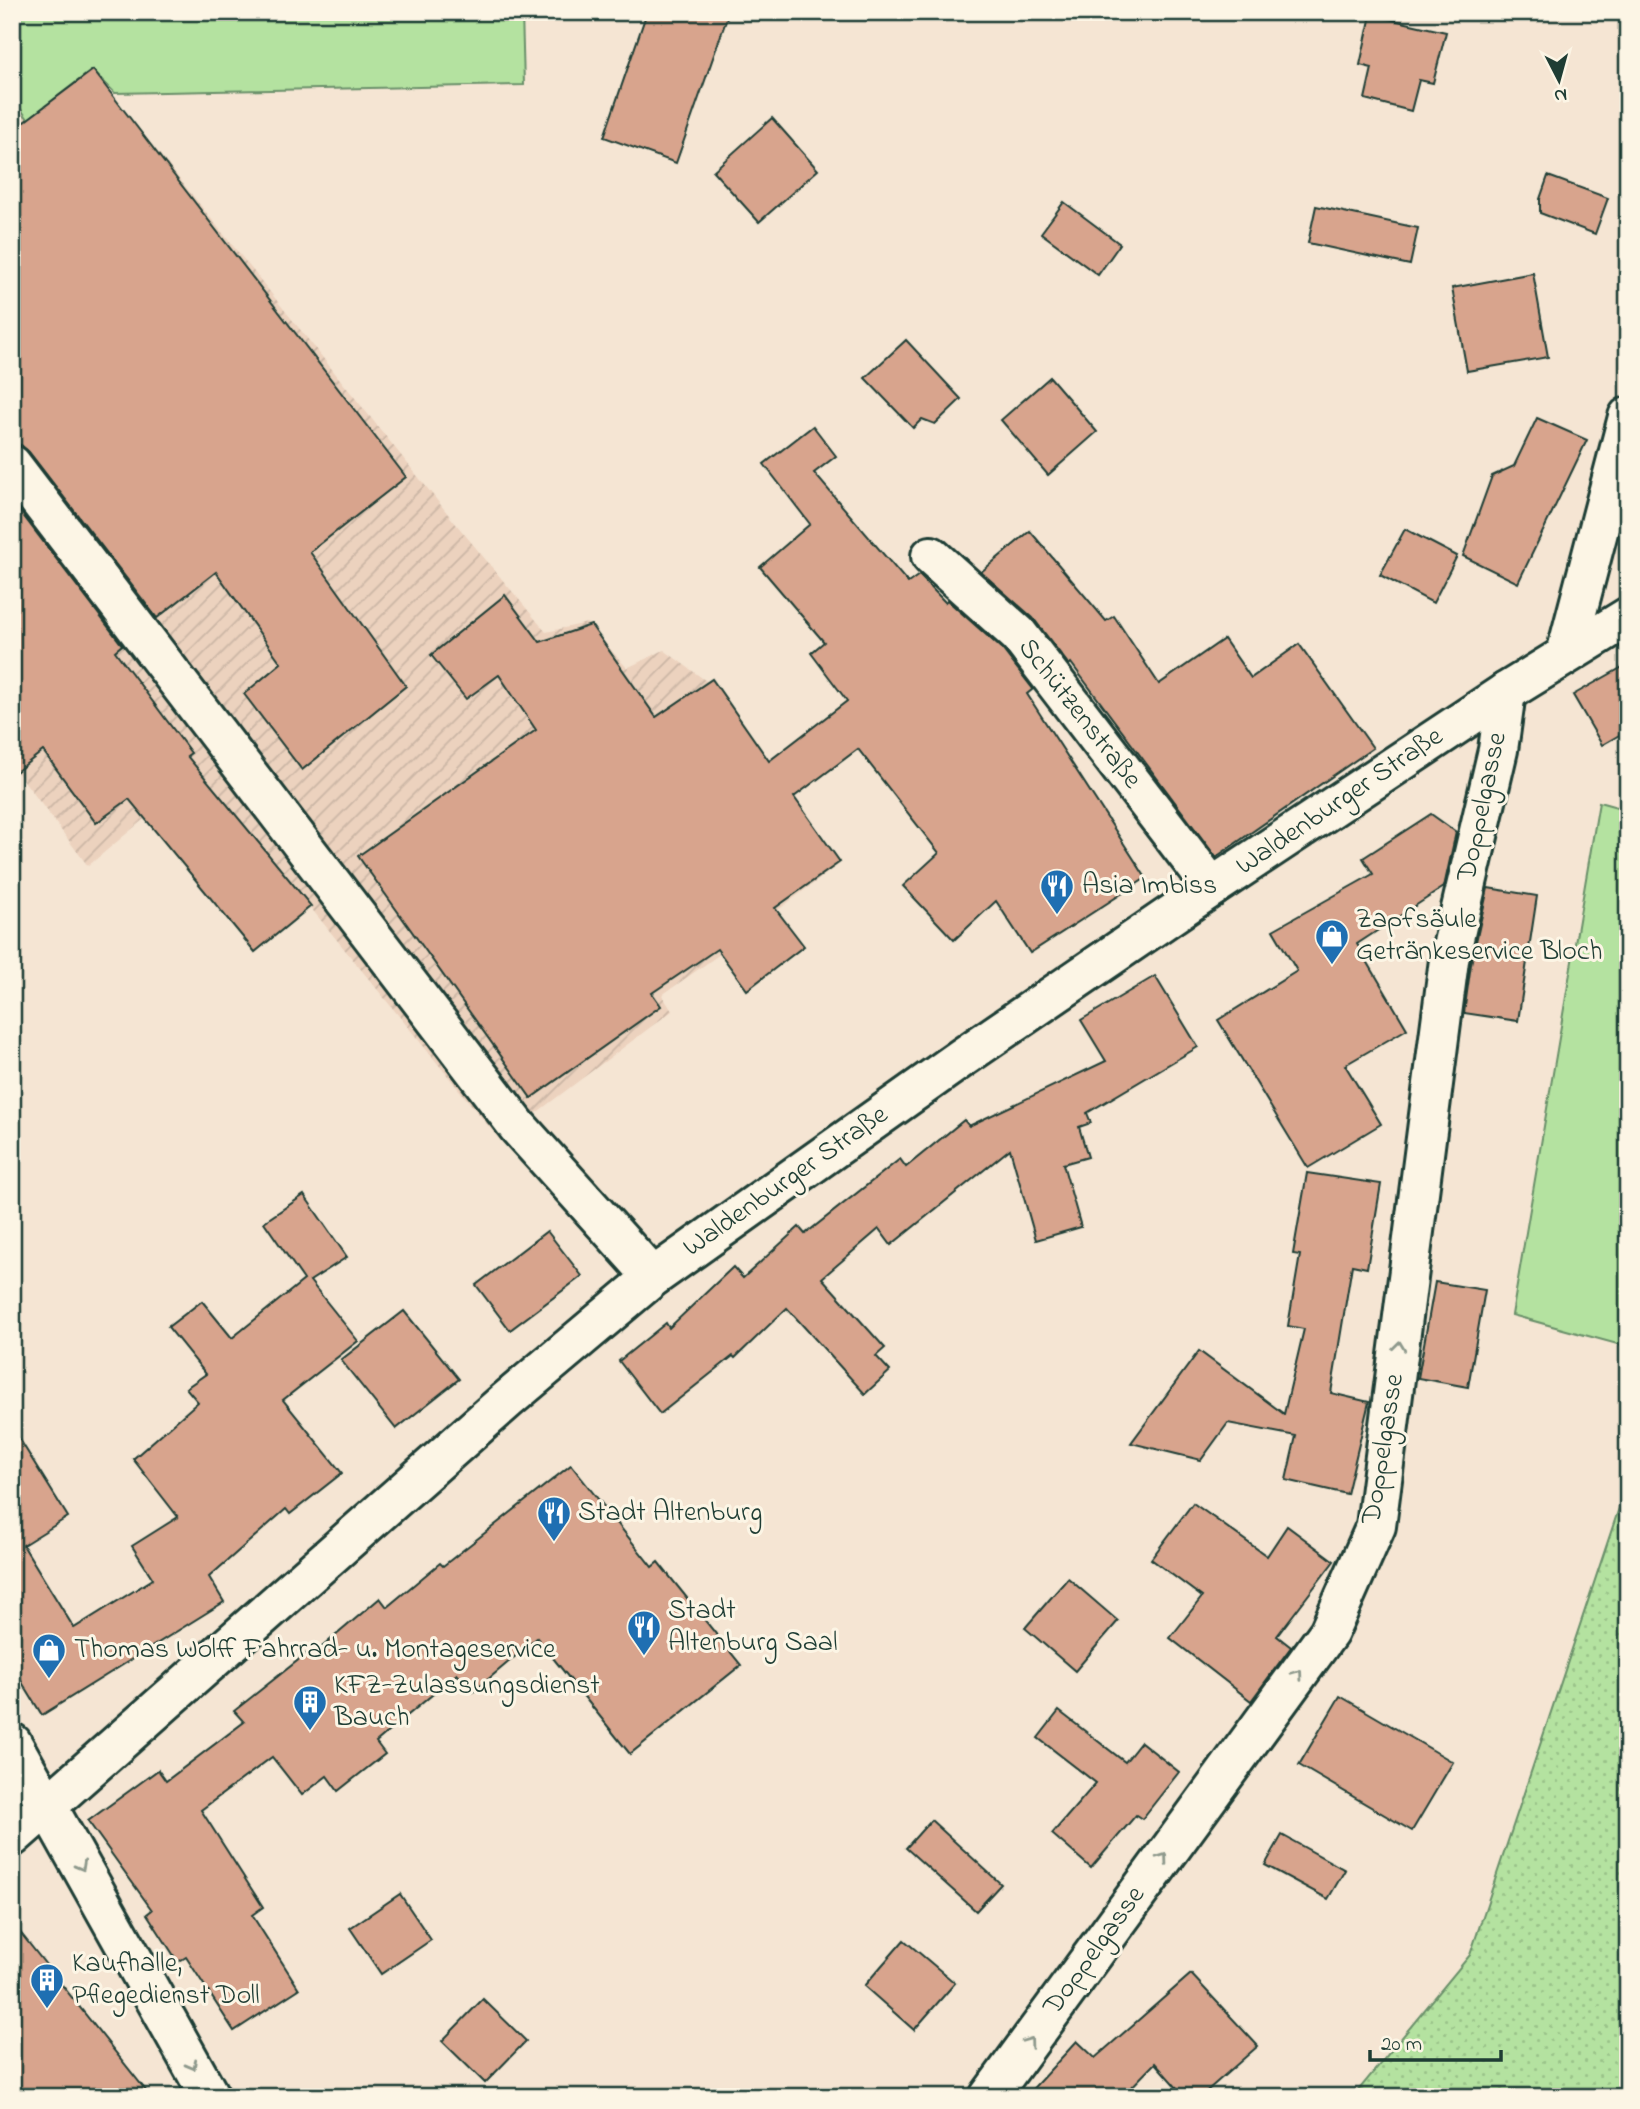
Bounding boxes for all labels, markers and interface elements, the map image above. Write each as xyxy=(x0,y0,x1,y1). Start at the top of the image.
north arrow xyxy=(1524,46,1594,116)
text: N xyxy=(1553,80,1568,109)
street label: Schützenstraße xyxy=(1007,630,1151,799)
street label: Waldenburger Straße xyxy=(1228,717,1452,887)
street label: Doppelgasse xyxy=(1447,728,1519,886)
place label: Asia Imbiss xyxy=(1082,866,1217,907)
restaurant icon: Asia Imbiss xyxy=(1038,867,1076,916)
place label: Zapfsäule Getränkeservice Bloch xyxy=(1356,900,1602,973)
shop icon: Zapfsäule Getränkeservice Bloch xyxy=(1313,917,1351,966)
street label: Waldenburger Straße xyxy=(675,1095,897,1268)
one-way arrow xyxy=(1391,1340,1406,1352)
street label: Doppelgasse xyxy=(1352,1370,1416,1528)
place label: Stadt Altenburg xyxy=(578,1493,762,1534)
restaurant icon: Stadt Altenburg xyxy=(535,1494,573,1543)
place label: Stadt Altenburg Saal xyxy=(668,1591,838,1664)
restaurant icon: Stadt Altenburg Saal xyxy=(625,1608,663,1657)
place label: Thomas Wolff Fahrrad- u. Montageservice xyxy=(74,1630,556,1671)
shop icon: Thomas Wolff Fahrrad- u. Montageservice xyxy=(30,1631,68,1680)
place label: KFZ-Zulassungsdienst Bauch xyxy=(333,1666,600,1739)
one-way arrow xyxy=(1289,1670,1302,1682)
building icon: KFZ-Zulassungsdienst Bauch xyxy=(291,1683,329,1732)
one-way arrow xyxy=(1155,1853,1167,1866)
one-way arrow xyxy=(73,1859,86,1872)
street label: Doppelgasse xyxy=(1033,1877,1156,2025)
place label: Kaufhalle, Pflegedienst Doll xyxy=(72,1944,260,2017)
building icon: Kaufhalle, Pflegedienst Doll xyxy=(28,1961,66,2010)
scale bar xyxy=(1370,2018,1502,2062)
text: 20 m xyxy=(1381,2030,1422,2060)
one-way arrow xyxy=(1021,2037,1033,2050)
one-way arrow xyxy=(184,2058,197,2070)

